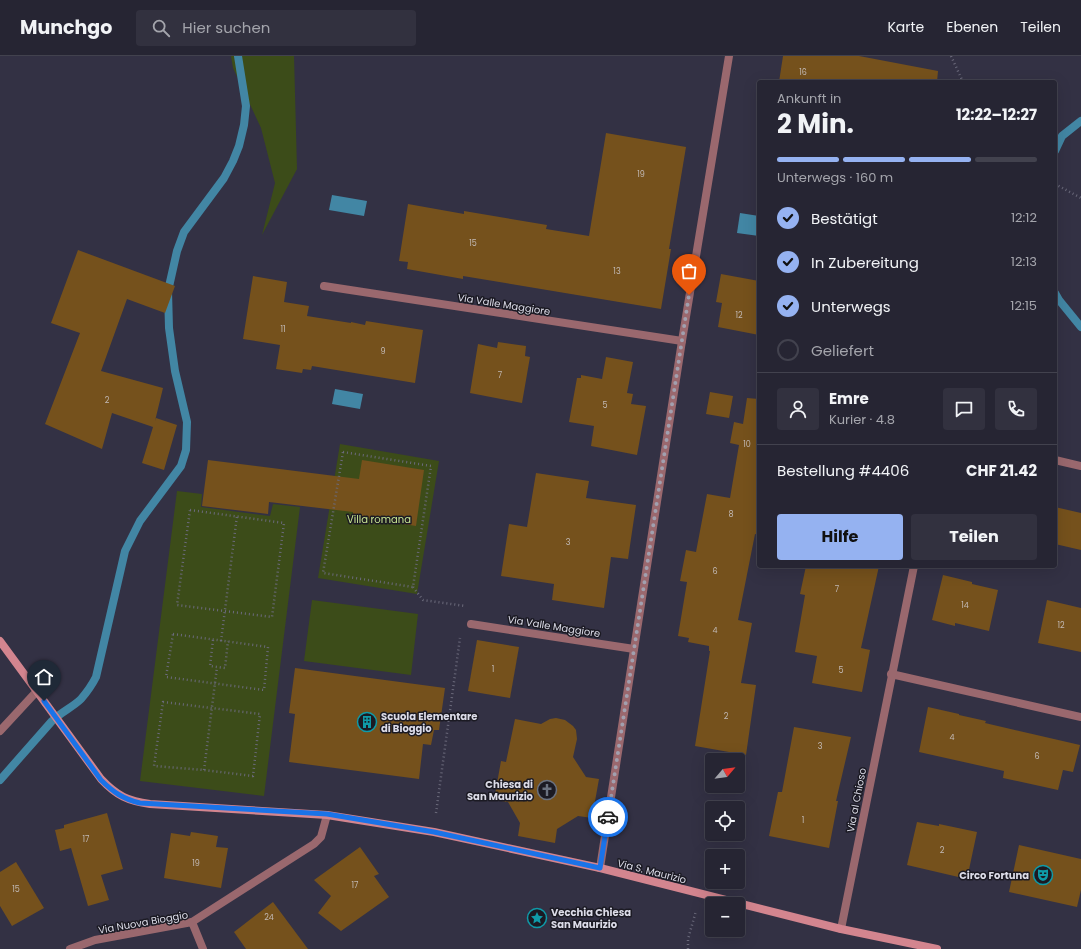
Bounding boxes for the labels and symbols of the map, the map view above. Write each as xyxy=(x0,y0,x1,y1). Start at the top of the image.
house number: 16 xyxy=(799,67,807,78)
house number: 19 xyxy=(637,169,645,180)
house number: 15 xyxy=(469,238,477,249)
pin xyxy=(672,254,706,295)
house number: 13 xyxy=(613,266,621,277)
street label: Via Valle Maggiore xyxy=(457,290,551,319)
house number: 12 xyxy=(735,310,743,321)
house number: 11 xyxy=(280,324,286,335)
house number: 9 xyxy=(380,346,386,357)
house number: 7 xyxy=(498,370,503,381)
house number: 2 xyxy=(105,395,110,406)
house number: 5 xyxy=(602,400,608,411)
house number: 10 xyxy=(743,439,751,450)
house number: 8 xyxy=(728,509,734,520)
park label: Villa romana xyxy=(347,512,411,527)
house number: 3 xyxy=(566,537,571,548)
house number: 6 xyxy=(712,566,718,577)
house number: 7 xyxy=(835,584,840,595)
house number: 14 xyxy=(961,600,969,611)
street label: Via Valle Maggiore xyxy=(507,612,601,641)
house number: 12 xyxy=(1057,620,1065,631)
house number: 4 xyxy=(712,625,718,636)
pin xyxy=(27,660,61,701)
house number: 1 xyxy=(492,664,494,675)
house number: 5 xyxy=(838,665,844,676)
place label: Scuola Elementare di Bioggio xyxy=(381,709,477,736)
building icon: Scuola Elementare di Bioggio xyxy=(356,711,378,733)
house number: 2 xyxy=(724,711,729,722)
house number: 4 xyxy=(949,732,955,743)
house number: 3 xyxy=(818,741,823,752)
house number: 6 xyxy=(1034,751,1040,762)
north arrow xyxy=(705,753,745,793)
street label: Via al Chioso xyxy=(843,767,870,833)
place label: Chiesa di San Maurizio xyxy=(467,777,534,804)
church icon: Chiesa di San Maurizio xyxy=(536,779,558,801)
courier xyxy=(588,797,628,837)
house number: 1 xyxy=(802,815,804,826)
house number: 17 xyxy=(83,834,90,845)
house number: 2 xyxy=(940,845,945,856)
street label: Via S. Maurizio xyxy=(616,856,688,887)
house number: 19 xyxy=(192,858,200,869)
theatre icon: Circo Fortuna xyxy=(1032,864,1054,886)
place label: Circo Fortuna xyxy=(959,868,1029,883)
house number: 17 xyxy=(352,880,359,891)
house number: 15 xyxy=(12,884,20,895)
place label: Vecchia Chiesa San Maurizio xyxy=(551,905,631,932)
street label: Via Nuova Bioggio xyxy=(97,907,189,938)
place icon: Vecchia Chiesa San Maurizio xyxy=(526,907,548,929)
house number: 24 xyxy=(264,912,274,923)

